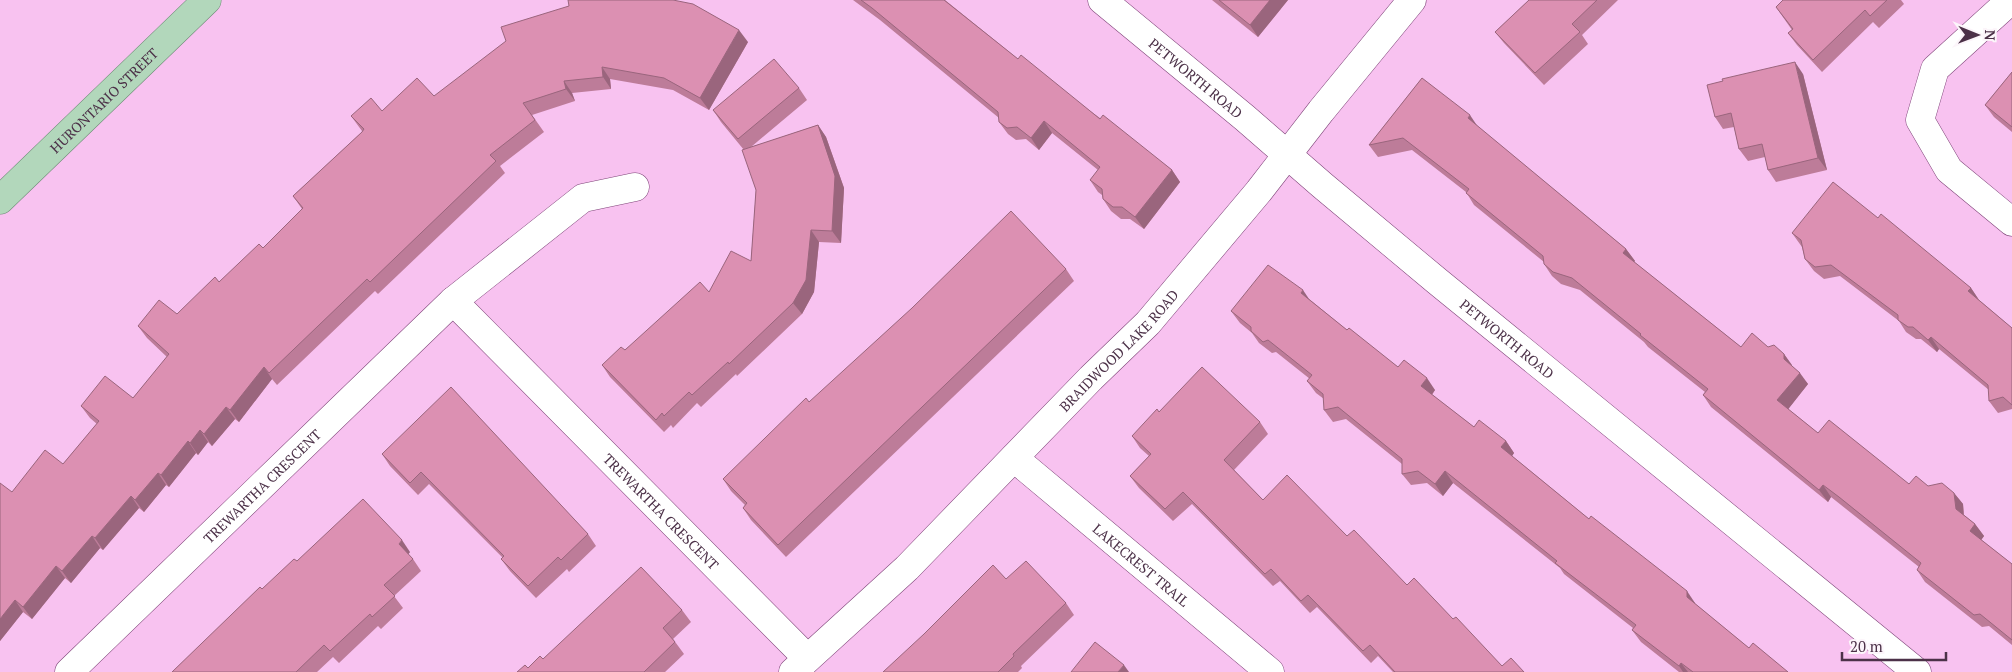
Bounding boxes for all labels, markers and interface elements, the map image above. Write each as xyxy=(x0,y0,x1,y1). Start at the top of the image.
north arrow xyxy=(1952,10,2002,60)
text: N xyxy=(1981,30,2000,41)
street label: PETWORTH ROAD xyxy=(1145,33,1247,122)
street label: HURONTARIO STREET xyxy=(45,43,162,157)
street label: BRAIDWOOD LAKE ROAD xyxy=(1055,285,1182,415)
street label: PETWORTH ROAD xyxy=(1456,294,1558,382)
street label: TREWARTHA CRESCENT xyxy=(199,424,325,547)
street label: TREWARTHA CRESCENT xyxy=(600,449,724,574)
street label: LAKECREST TRAIL xyxy=(1089,519,1194,610)
scale bar xyxy=(1842,630,1946,662)
text: 20 m xyxy=(1850,636,1883,656)

